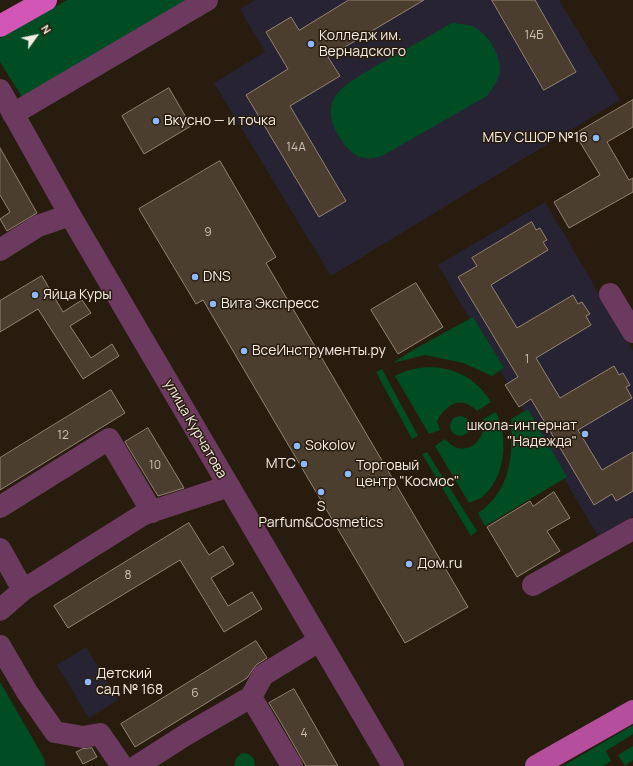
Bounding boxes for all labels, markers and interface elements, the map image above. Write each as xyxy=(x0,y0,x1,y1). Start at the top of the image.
north arrow xyxy=(16,16,56,56)
text: N xyxy=(38,22,55,37)
place label: Колледж им. Вернадского xyxy=(319,28,406,60)
house number: 14Б xyxy=(524,29,544,43)
marker: Колледж им. Вернадского xyxy=(306,39,316,49)
place label: Вкусно — и точка xyxy=(164,113,276,129)
marker: Вкусно — и точка xyxy=(151,116,161,126)
place label: МБУ СШОР №16 xyxy=(483,130,588,146)
marker: МБУ СШОР №16 xyxy=(591,133,601,143)
house number: 14А xyxy=(286,141,306,155)
house number: 9 xyxy=(204,226,212,240)
place label: DNS xyxy=(203,269,231,285)
marker: DNS xyxy=(190,272,200,282)
place label: Яйца Куры xyxy=(43,287,112,303)
marker: Яйца Куры xyxy=(30,290,40,300)
place label: Вита Экспресс xyxy=(221,296,319,312)
marker: Вита Экспресс xyxy=(208,299,218,309)
place label: ВсеИнструменты.ру xyxy=(252,343,386,359)
marker: ВсеИнструменты.ру xyxy=(239,346,249,356)
house number: 1 xyxy=(525,353,529,367)
street label: улица Курчатова xyxy=(160,376,230,482)
place label: школа-интернат "Надежда" xyxy=(467,418,577,450)
house number: 12 xyxy=(57,429,69,443)
marker: школа-интернат "Надежда" xyxy=(580,429,590,439)
place label: Sokolov xyxy=(305,438,355,454)
marker: Sokolov xyxy=(292,441,302,451)
place label: МТС xyxy=(266,456,296,472)
place label: Торговый центр "Космос" xyxy=(356,458,459,490)
house number: 10 xyxy=(149,459,161,473)
marker: МТС xyxy=(299,459,309,469)
marker: Торговый центр "Космос" xyxy=(343,469,353,479)
marker: S Parfum&Cosmetics xyxy=(316,487,326,497)
place label: S Parfum&Cosmetics xyxy=(259,499,383,532)
place label: Дом.ru xyxy=(417,556,462,572)
marker: Дом.ru xyxy=(404,559,414,569)
house number: 8 xyxy=(125,569,131,583)
place label: Детский сад № 168 xyxy=(96,666,163,698)
marker: Детский сад № 168 xyxy=(83,677,93,687)
house number: 6 xyxy=(191,687,199,701)
house number: 4 xyxy=(300,727,308,741)

